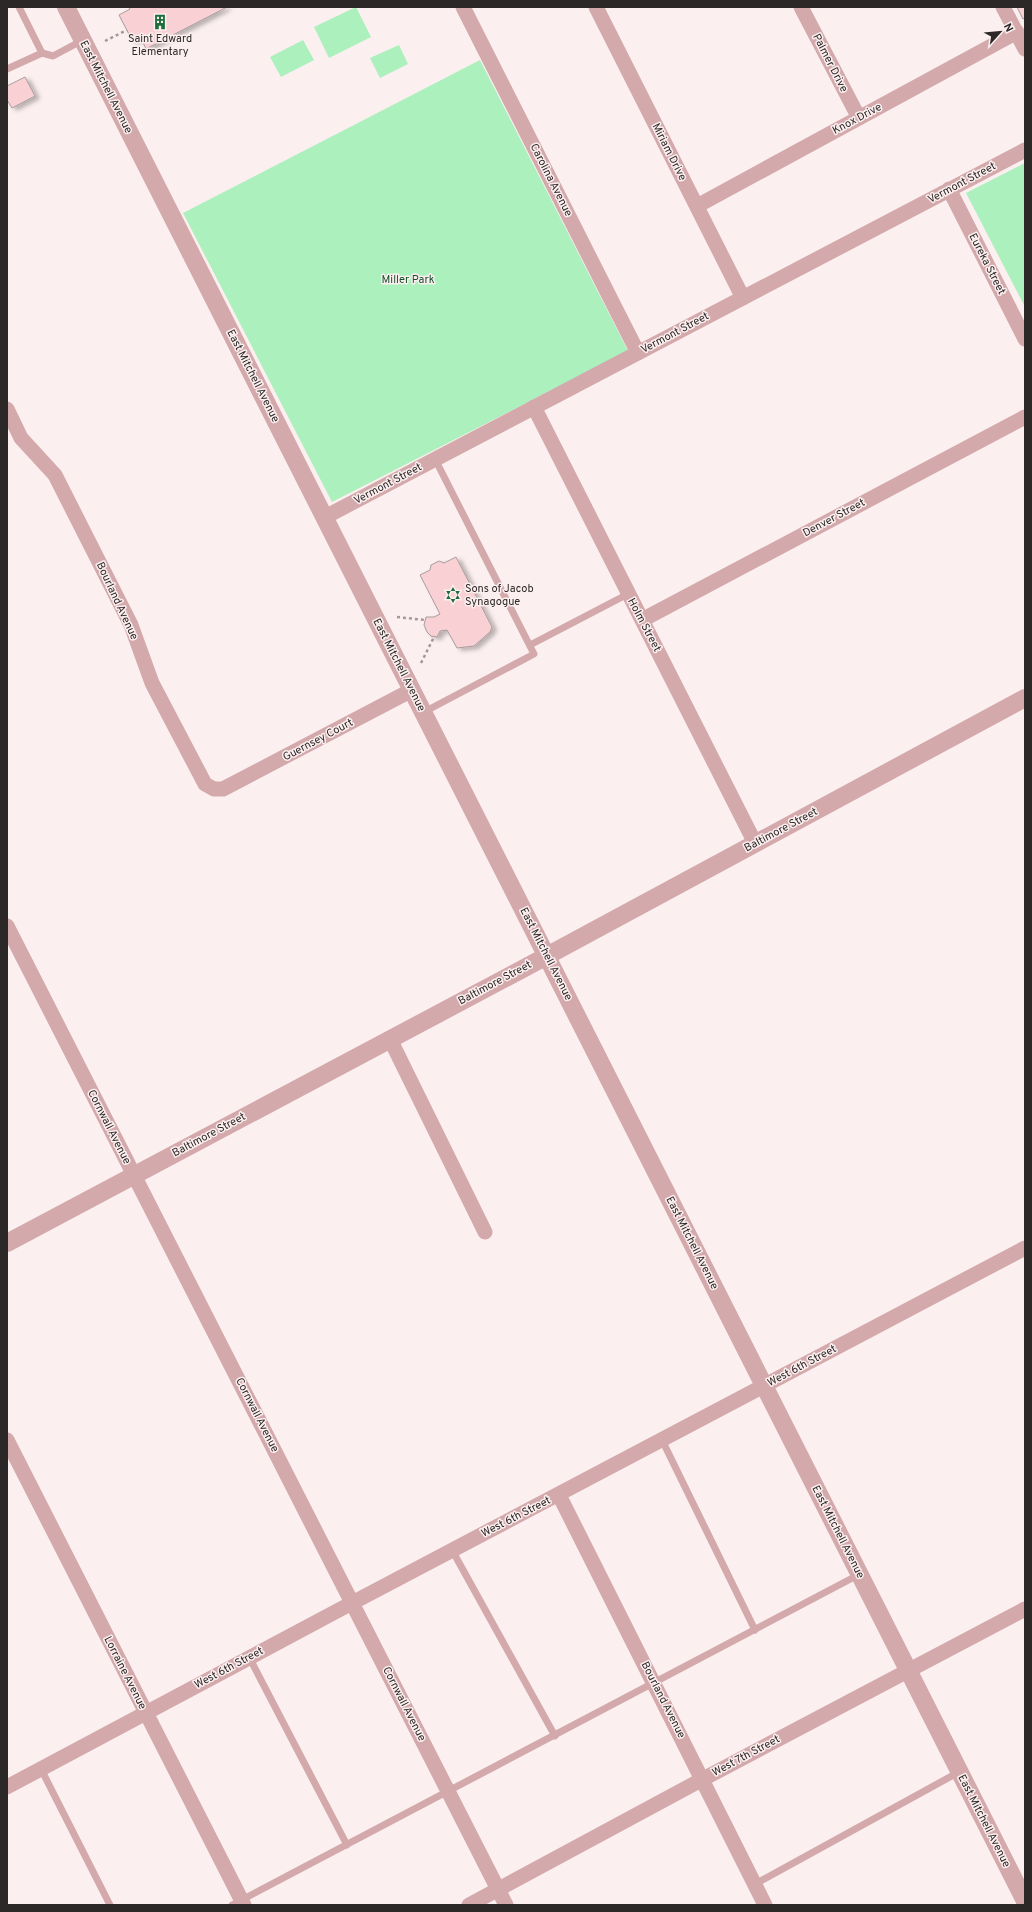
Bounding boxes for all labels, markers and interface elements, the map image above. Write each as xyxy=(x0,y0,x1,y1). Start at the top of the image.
north arrow xyxy=(980,12,1020,52)
building icon: Saint Edward Elementary xyxy=(151,13,169,31)
text: N xyxy=(1000,21,1016,35)
street label: Palmer Drive xyxy=(809,31,851,95)
place label: Saint Edward Elementary xyxy=(128,32,192,59)
street label: East Mitchell Avenue xyxy=(77,38,135,136)
street label: Knox Drive xyxy=(830,100,884,138)
street label: Miriam Drive xyxy=(649,121,689,183)
street label: Carolina Avenue xyxy=(527,141,575,219)
street label: Vermont Street xyxy=(926,159,998,207)
street label: Eureka Street xyxy=(966,231,1008,297)
park label: Miller Park xyxy=(382,273,435,287)
street label: Vermont Street xyxy=(639,309,711,357)
street label: East Mitchell Avenue xyxy=(224,327,282,425)
street label: Vermont Street xyxy=(352,460,424,508)
street label: Denver Street xyxy=(801,496,867,540)
street label: Bourland Avenue xyxy=(93,560,141,642)
place label: Sons of Jacob Synagogue xyxy=(465,582,534,609)
synagogue icon: Sons of Jacob Synagogue xyxy=(444,586,462,604)
street label: Holm Street xyxy=(624,596,664,654)
street label: East Mitchell Avenue xyxy=(370,616,428,714)
street label: Guernsey Court xyxy=(280,716,356,764)
street label: Baltimore Street xyxy=(742,805,820,855)
street label: East Mitchell Avenue xyxy=(517,905,575,1003)
street label: Baltimore Street xyxy=(456,958,534,1008)
street label: Cornwall Avenue xyxy=(84,1087,134,1167)
street label: Baltimore Street xyxy=(170,1110,248,1160)
street label: East Mitchell Avenue xyxy=(663,1194,721,1292)
street label: West 6th Street xyxy=(765,1342,839,1390)
street label: Cornwall Avenue xyxy=(232,1375,282,1455)
street label: East Mitchell Avenue xyxy=(809,1483,867,1581)
street label: West 6th Street xyxy=(479,1493,553,1541)
street label: Lorraine Avenue xyxy=(101,1634,149,1712)
street label: West 6th Street xyxy=(192,1644,266,1692)
street label: Bourland Avenue xyxy=(638,1659,688,1741)
street label: Cornwall Avenue xyxy=(379,1664,429,1744)
street label: West 7th Street xyxy=(710,1732,782,1780)
street label: East Mitchell Avenue xyxy=(955,1772,1013,1870)

